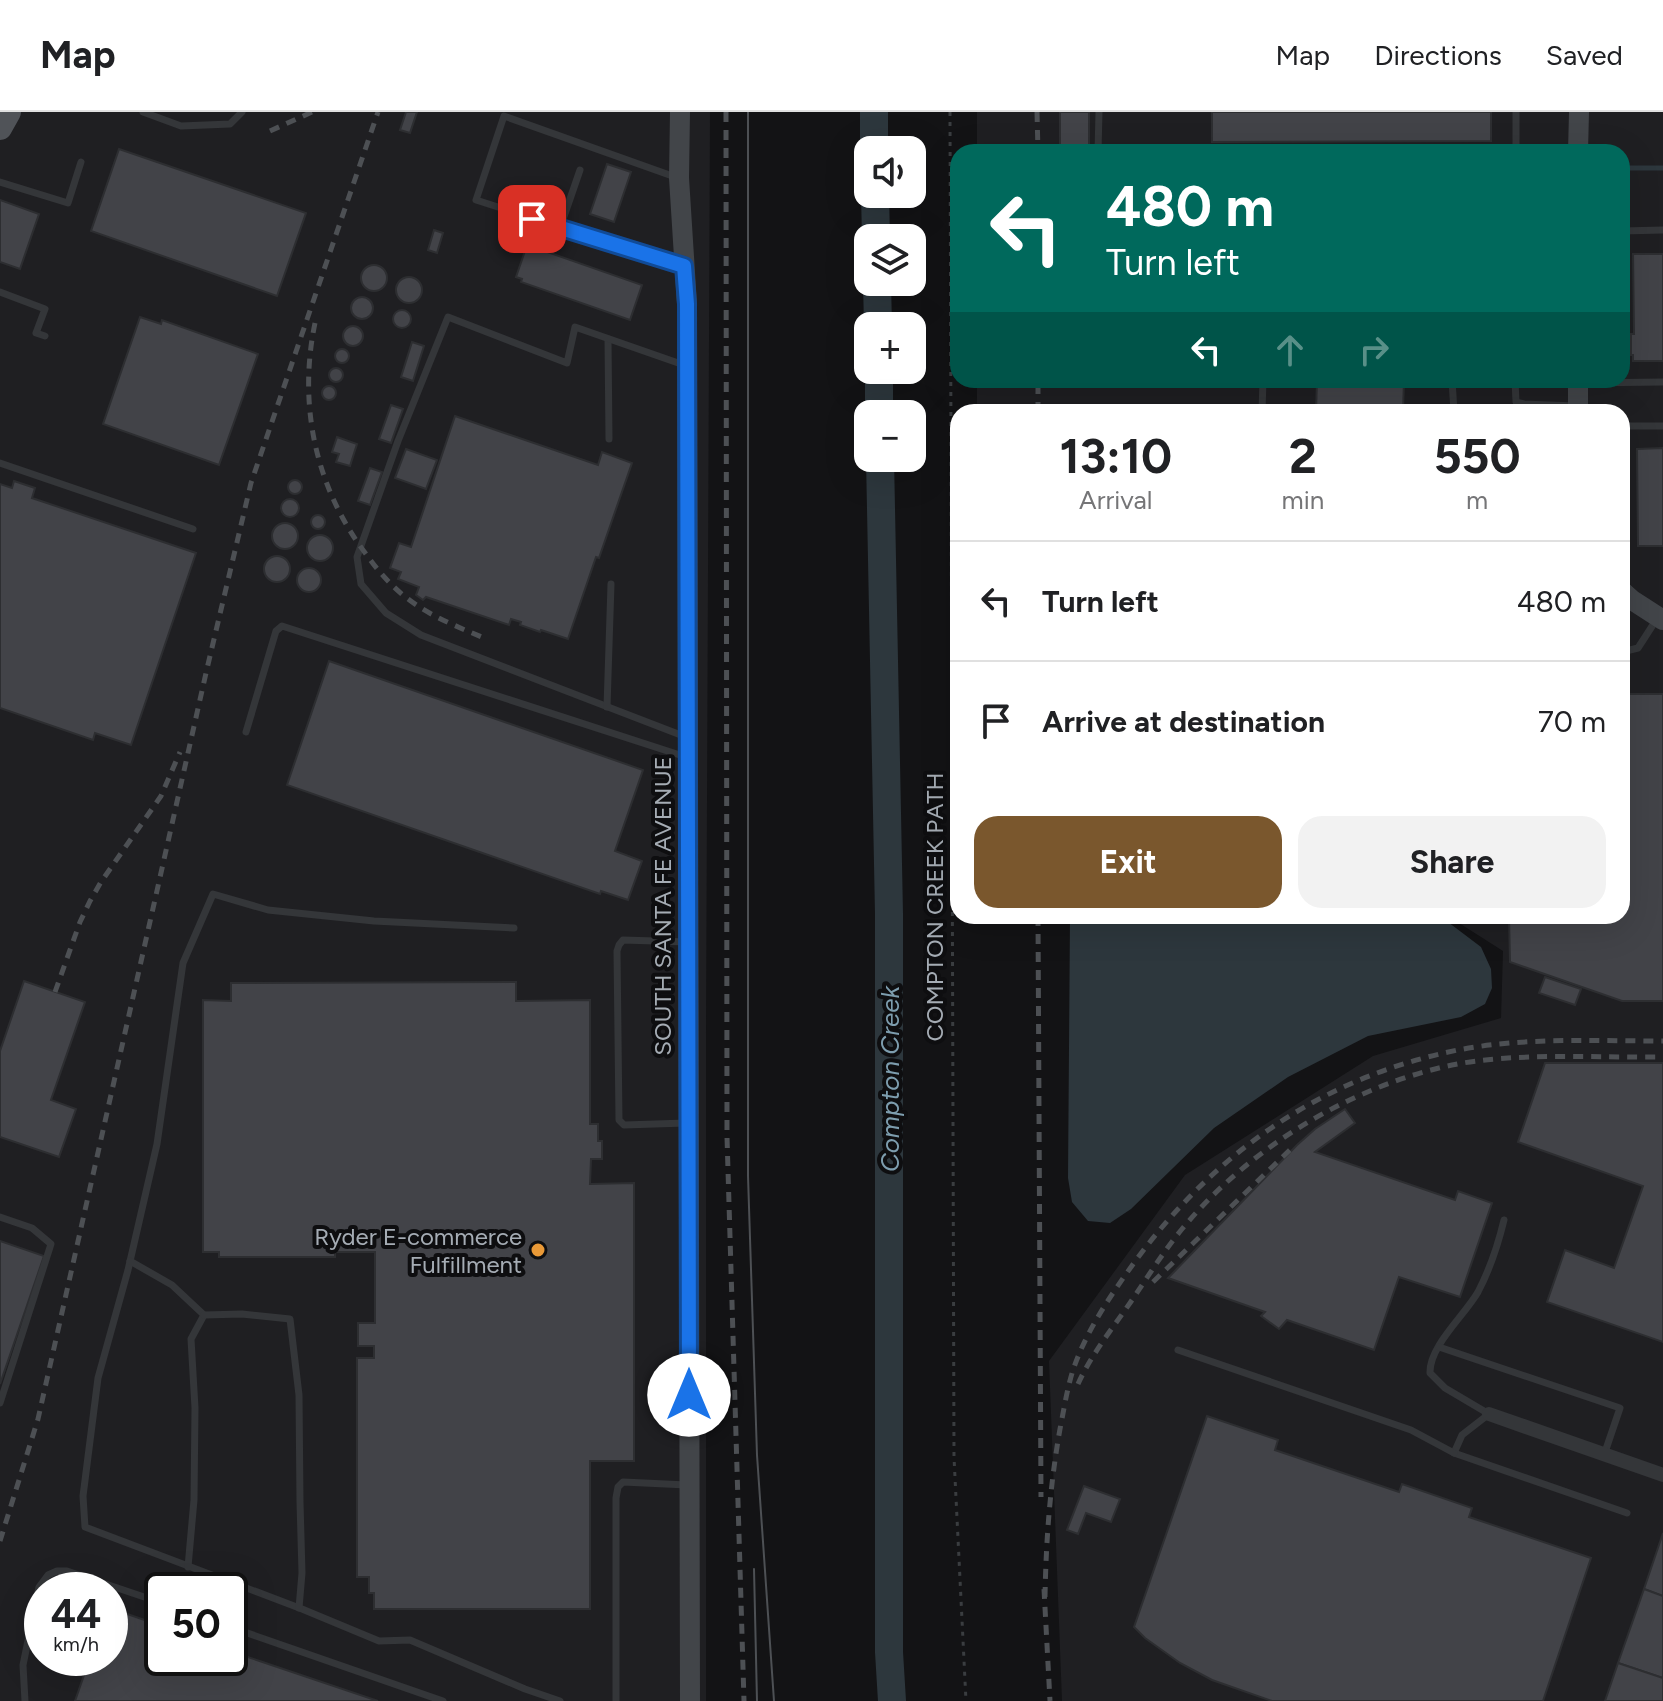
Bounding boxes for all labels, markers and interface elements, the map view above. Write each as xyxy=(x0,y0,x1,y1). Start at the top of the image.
text: Map xyxy=(40,32,116,78)
text: Map xyxy=(1276,38,1330,72)
text: Directions xyxy=(1374,38,1502,72)
text: Saved xyxy=(1546,38,1623,72)
map controls xyxy=(854,136,926,472)
button: sound xyxy=(854,136,926,208)
text: 480 m xyxy=(1106,173,1274,240)
icon: left xyxy=(974,176,1078,280)
pin xyxy=(498,185,566,253)
icon: arrive xyxy=(510,197,554,241)
button: layers xyxy=(854,224,926,296)
text: Turn left xyxy=(1106,241,1240,284)
button: + xyxy=(854,312,926,384)
icon: left xyxy=(1184,328,1228,372)
icon: ahead xyxy=(1268,328,1312,372)
icon: right xyxy=(1352,328,1396,372)
button: − xyxy=(854,400,926,472)
text: 13:10 xyxy=(1059,427,1172,485)
text: 2 xyxy=(1289,427,1317,485)
text: 550 xyxy=(1434,427,1521,485)
text: Arrival xyxy=(1079,484,1153,516)
text: min xyxy=(1282,484,1324,516)
text: m xyxy=(1466,484,1488,516)
icon: left xyxy=(974,579,1018,623)
text: Turn left xyxy=(1042,583,1159,620)
text: 480 m xyxy=(1517,583,1606,620)
icon: arrive xyxy=(974,699,1018,743)
text: Arrive at destination xyxy=(1042,703,1325,740)
text: 70 m xyxy=(1538,703,1606,740)
street label: SOUTH SANTA FE AVENUE xyxy=(648,756,677,1056)
street label: COMPTON CREEK PATH xyxy=(920,773,949,1041)
button: Exit xyxy=(974,816,1282,908)
button: Share xyxy=(1298,816,1606,908)
water label: Compton Creek xyxy=(874,985,906,1172)
place label: Ryder E-commerce Fulfillment xyxy=(314,1222,522,1279)
marker: Ryder E-commerce Fulfillment xyxy=(529,1241,547,1259)
position arrow xyxy=(647,1353,731,1437)
speed limit sign: 50 xyxy=(144,1572,248,1676)
text: 44 xyxy=(51,1590,101,1638)
text: km/h xyxy=(53,1632,99,1656)

